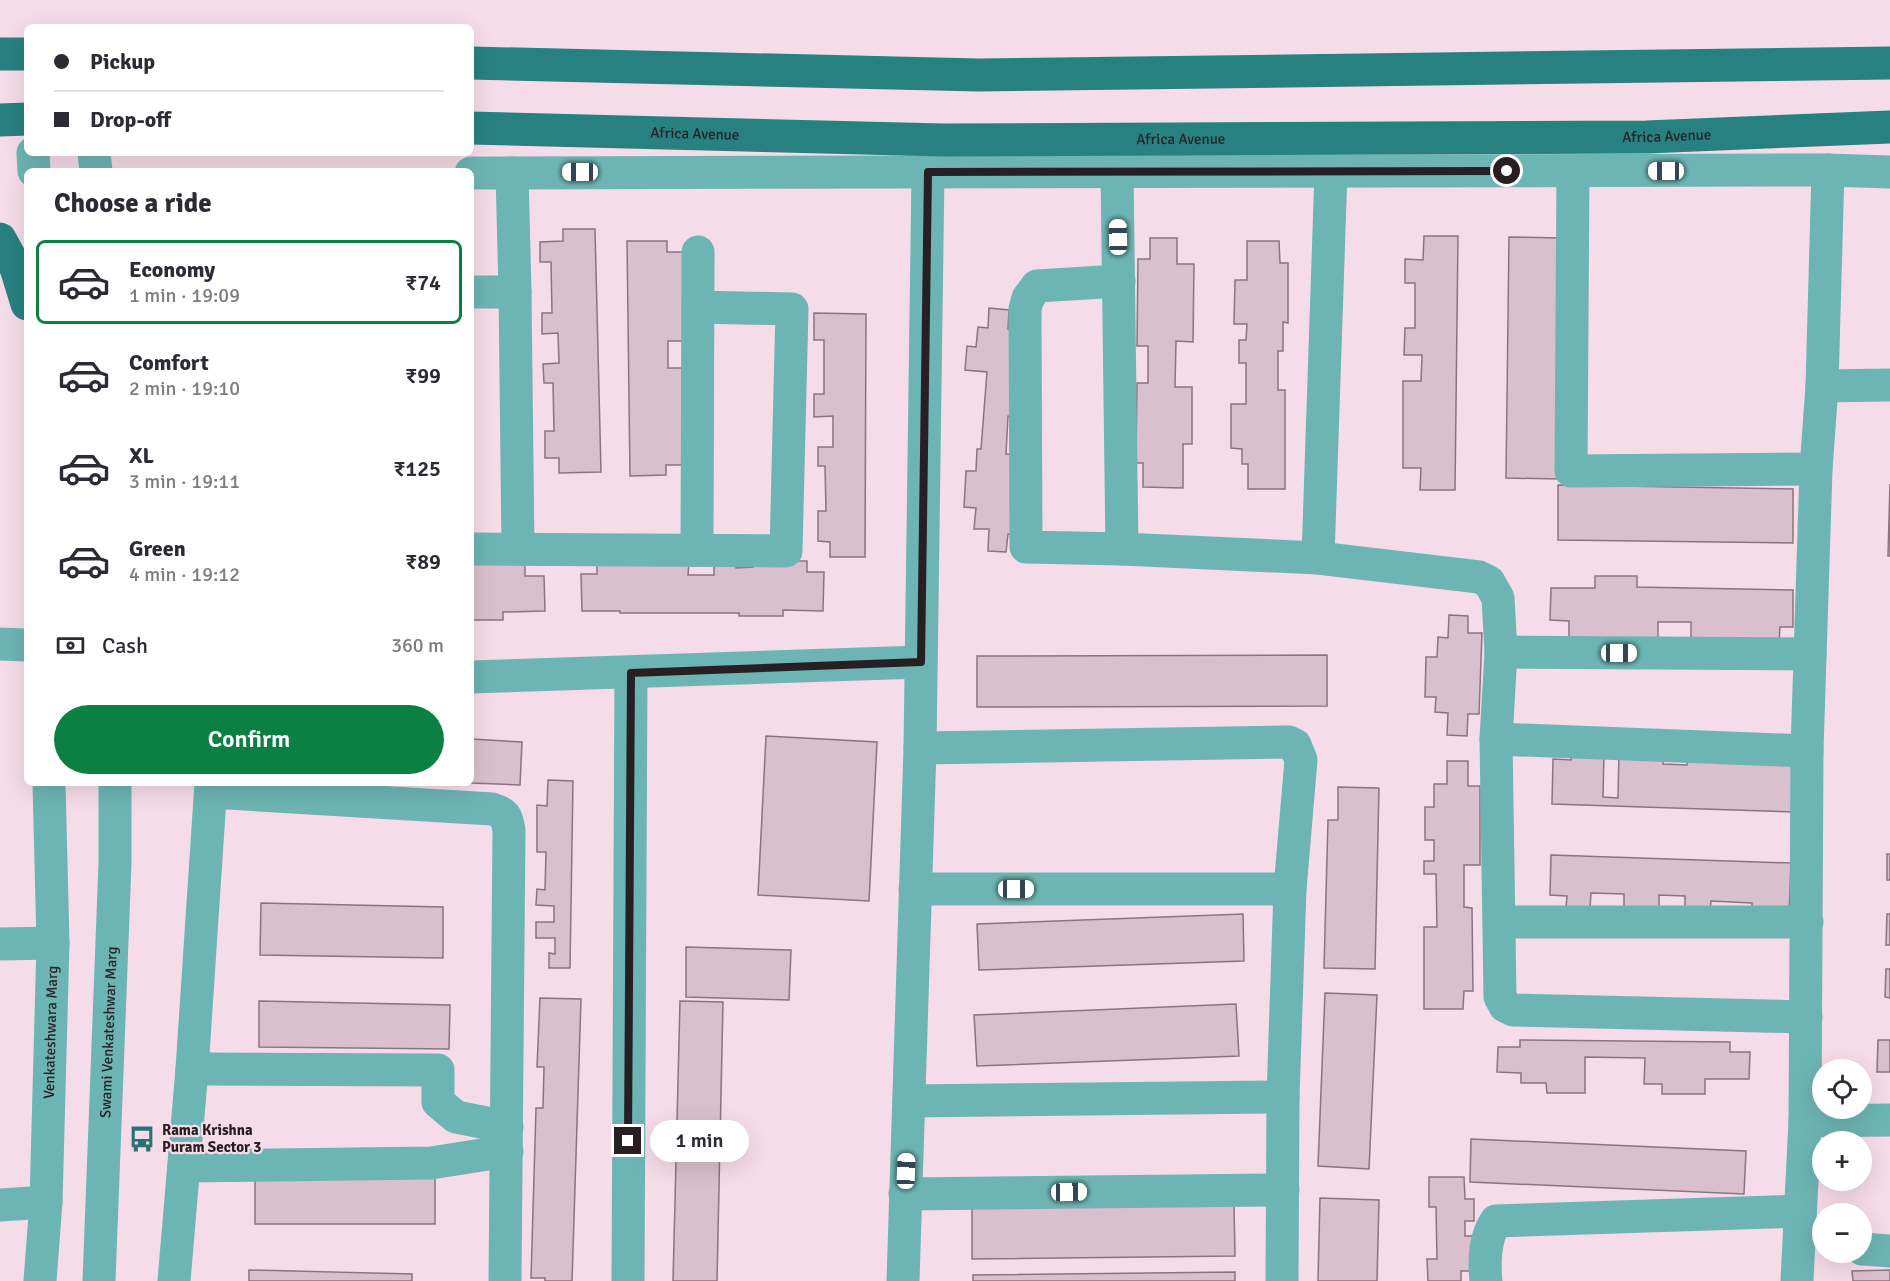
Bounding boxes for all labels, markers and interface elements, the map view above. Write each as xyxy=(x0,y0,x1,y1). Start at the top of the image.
text: Pickup xyxy=(90,48,155,75)
text: Drop-off xyxy=(90,106,171,133)
street label: Africa Avenue xyxy=(650,124,740,144)
street label: Africa Avenue xyxy=(1622,125,1712,146)
street label: Africa Avenue xyxy=(1136,130,1225,148)
route start xyxy=(1493,157,1520,184)
car xyxy=(1648,162,1684,180)
car xyxy=(562,163,598,181)
text: Choose a ride xyxy=(54,187,212,220)
car xyxy=(1109,219,1127,255)
icon: car xyxy=(57,255,111,309)
text: Economy xyxy=(129,256,215,283)
text: ₹74 xyxy=(405,269,441,296)
text: 1 min · 19:09 xyxy=(129,283,240,308)
icon: car xyxy=(57,348,111,402)
text: Comfort xyxy=(129,349,209,376)
text: ₹99 xyxy=(405,362,441,389)
text: 2 min · 19:10 xyxy=(129,376,240,401)
icon: car xyxy=(57,441,111,495)
text: XL xyxy=(129,442,154,469)
text: ₹125 xyxy=(393,455,441,482)
text: 3 min · 19:11 xyxy=(129,469,240,494)
icon: car xyxy=(57,534,111,588)
text: Green xyxy=(129,535,186,562)
text: ₹89 xyxy=(405,548,441,575)
text: 4 min · 19:12 xyxy=(129,562,240,587)
icon: cash xyxy=(54,629,87,662)
text: Cash xyxy=(102,632,148,659)
text: 360 m xyxy=(391,633,444,658)
car xyxy=(1601,644,1637,662)
button: Confirm xyxy=(54,705,444,774)
car xyxy=(998,880,1034,898)
street label: Swami Venkateshwar Marg xyxy=(96,946,121,1118)
street label: Venkateshwara Marg xyxy=(40,965,61,1099)
map controls xyxy=(1812,1059,1872,1263)
button: locate xyxy=(1812,1059,1872,1119)
callout: 1 min xyxy=(649,1120,748,1162)
place label: Rama Krishna Puram Sector 3 xyxy=(162,1121,261,1156)
bus stop icon: Rama Krishna Puram Sector 3 xyxy=(127,1124,157,1154)
route end xyxy=(614,1127,641,1154)
text: 1 min xyxy=(676,1128,723,1153)
button: + xyxy=(1812,1131,1872,1191)
car xyxy=(896,1153,916,1189)
car xyxy=(1051,1183,1087,1201)
button: − xyxy=(1812,1203,1872,1263)

